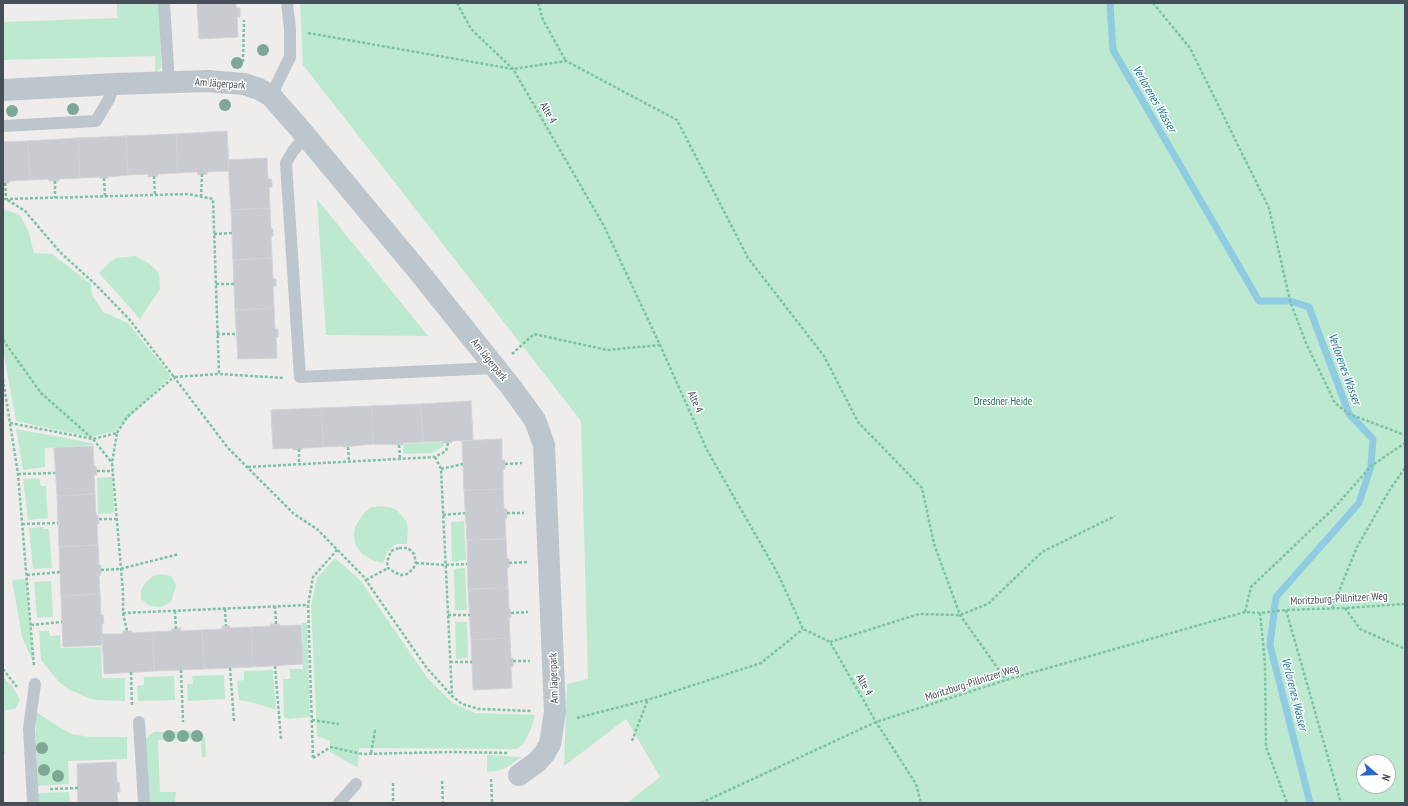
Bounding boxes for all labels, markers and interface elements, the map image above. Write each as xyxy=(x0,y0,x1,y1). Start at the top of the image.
water label: Verlorenes Wasser xyxy=(1129,63,1179,135)
street label: Am Jägerpark xyxy=(194,76,246,92)
street label: Alte 4 xyxy=(537,100,559,126)
water label: Verlorenes Wasser xyxy=(1324,331,1364,407)
street label: Am Jägerpark xyxy=(468,336,510,384)
street label: Alte 4 xyxy=(684,389,706,415)
park label: Dresdner Heide xyxy=(974,395,1032,409)
street label: Moritzburg-Pillnitzer Weg xyxy=(1290,590,1388,608)
street label: Am Jägerpark xyxy=(547,653,561,703)
water label: Verlorenes Wasser xyxy=(1278,656,1310,732)
street label: Moritzburg-Pillnitzer Weg xyxy=(924,662,1020,704)
street label: Alte 4 xyxy=(853,672,875,698)
north arrow xyxy=(1356,754,1396,794)
text: N xyxy=(1379,772,1394,783)

